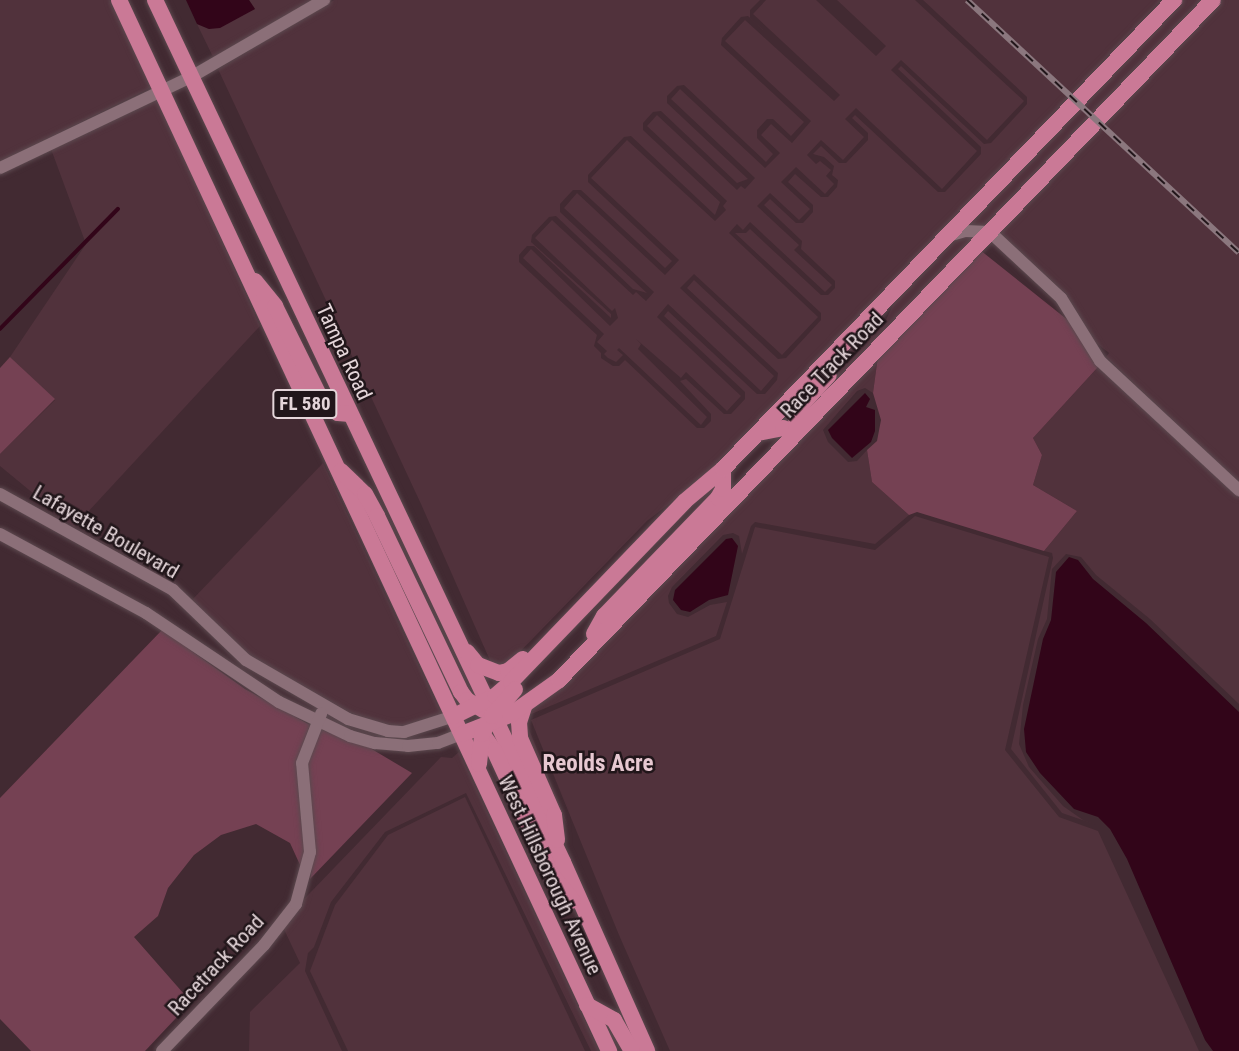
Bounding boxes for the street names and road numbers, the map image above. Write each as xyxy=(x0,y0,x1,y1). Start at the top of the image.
street label: Tampa Road xyxy=(311,300,377,404)
street label: Race Track Road xyxy=(775,307,889,423)
road number: FL 580 xyxy=(272,388,338,420)
street label: Lafayette Boulevard xyxy=(29,480,183,584)
street label: West Hillsborough Avenue xyxy=(493,771,607,979)
street label: Racetrack Road xyxy=(163,909,269,1021)

